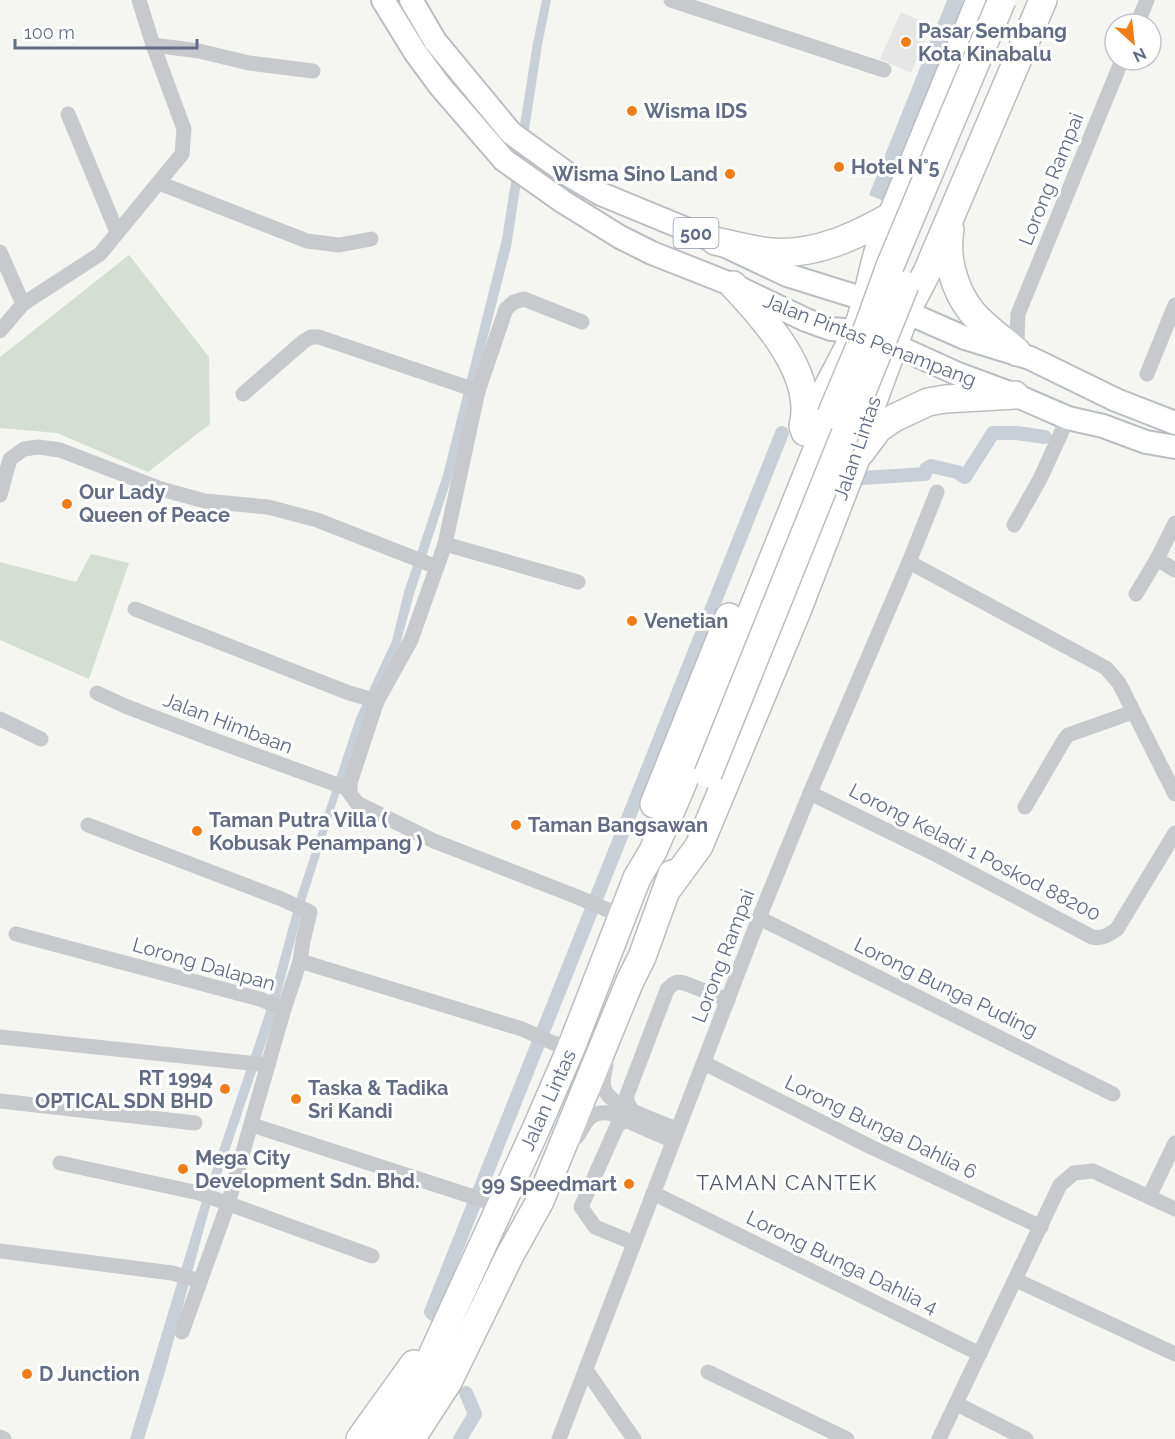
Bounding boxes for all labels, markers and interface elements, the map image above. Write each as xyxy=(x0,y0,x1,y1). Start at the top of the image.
scale bar xyxy=(15,12,196,50)
north arrow xyxy=(1103,12,1163,72)
place label: Pasar Sembang Kota Kinabalu xyxy=(918,19,1067,66)
text: 100 m xyxy=(24,22,75,43)
marker: Pasar Sembang Kota Kinabalu xyxy=(899,35,913,49)
text: N xyxy=(1130,44,1149,66)
place label: Wisma IDS xyxy=(644,99,747,123)
marker: Wisma IDS xyxy=(625,104,639,118)
street label: Lorong Rampai xyxy=(1013,109,1089,249)
place label: Hotel N°5 xyxy=(851,155,939,179)
marker: Hotel N°5 xyxy=(832,160,846,174)
place label: Wisma Sino Land xyxy=(553,162,718,186)
marker: Wisma Sino Land xyxy=(723,167,737,181)
road number: 500 xyxy=(674,218,718,248)
street label: Jalan Pintas Penampang xyxy=(760,288,980,392)
street label: Jalan Lintas xyxy=(828,393,886,503)
place label: Our Lady Queen of Peace xyxy=(79,480,230,527)
marker: Our Lady Queen of Peace xyxy=(60,497,74,511)
place label: Venetian xyxy=(644,609,728,633)
marker: Venetian xyxy=(625,614,639,628)
street label: Jalan Himbaan xyxy=(160,687,296,759)
street label: Lorong Keladi 1 Poskod 88200 xyxy=(845,778,1105,926)
place label: Taman Putra Villa ( Kobusak Penampang ) xyxy=(209,808,422,855)
place label: Taman Bangsawan xyxy=(528,813,708,837)
marker: Taman Bangsawan xyxy=(509,818,523,832)
marker: Taman Putra Villa ( Kobusak Penampang ) xyxy=(190,824,204,838)
street label: Lorong Rampai xyxy=(687,886,759,1026)
street label: Lorong Dalapan xyxy=(130,932,278,996)
street label: Lorong Bunga Puding xyxy=(850,932,1042,1042)
street label: Jalan Lintas xyxy=(515,1046,581,1154)
place label: RT 1994 OPTICAL SDN BHD xyxy=(35,1066,213,1113)
street label: Lorong Bunga Dahlia 6 xyxy=(781,1070,981,1184)
place label: Taska & Tadika Sri Kandi xyxy=(308,1076,449,1123)
marker: RT 1994 OPTICAL SDN BHD xyxy=(218,1082,232,1096)
marker: Taska & Tadika Sri Kandi xyxy=(289,1092,303,1106)
place label: Mega City Development Sdn. Bhd. xyxy=(195,1146,419,1193)
marker: Mega City Development Sdn. Bhd. xyxy=(176,1162,190,1176)
district label: TAMAN CANTEK xyxy=(696,1170,878,1195)
place label: 99 Speedmart xyxy=(481,1172,617,1196)
marker: 99 Speedmart xyxy=(622,1177,636,1191)
street label: Lorong Bunga Dahlia 4 xyxy=(742,1205,942,1319)
place label: D Junction xyxy=(39,1362,140,1386)
marker: D Junction xyxy=(20,1367,34,1381)

